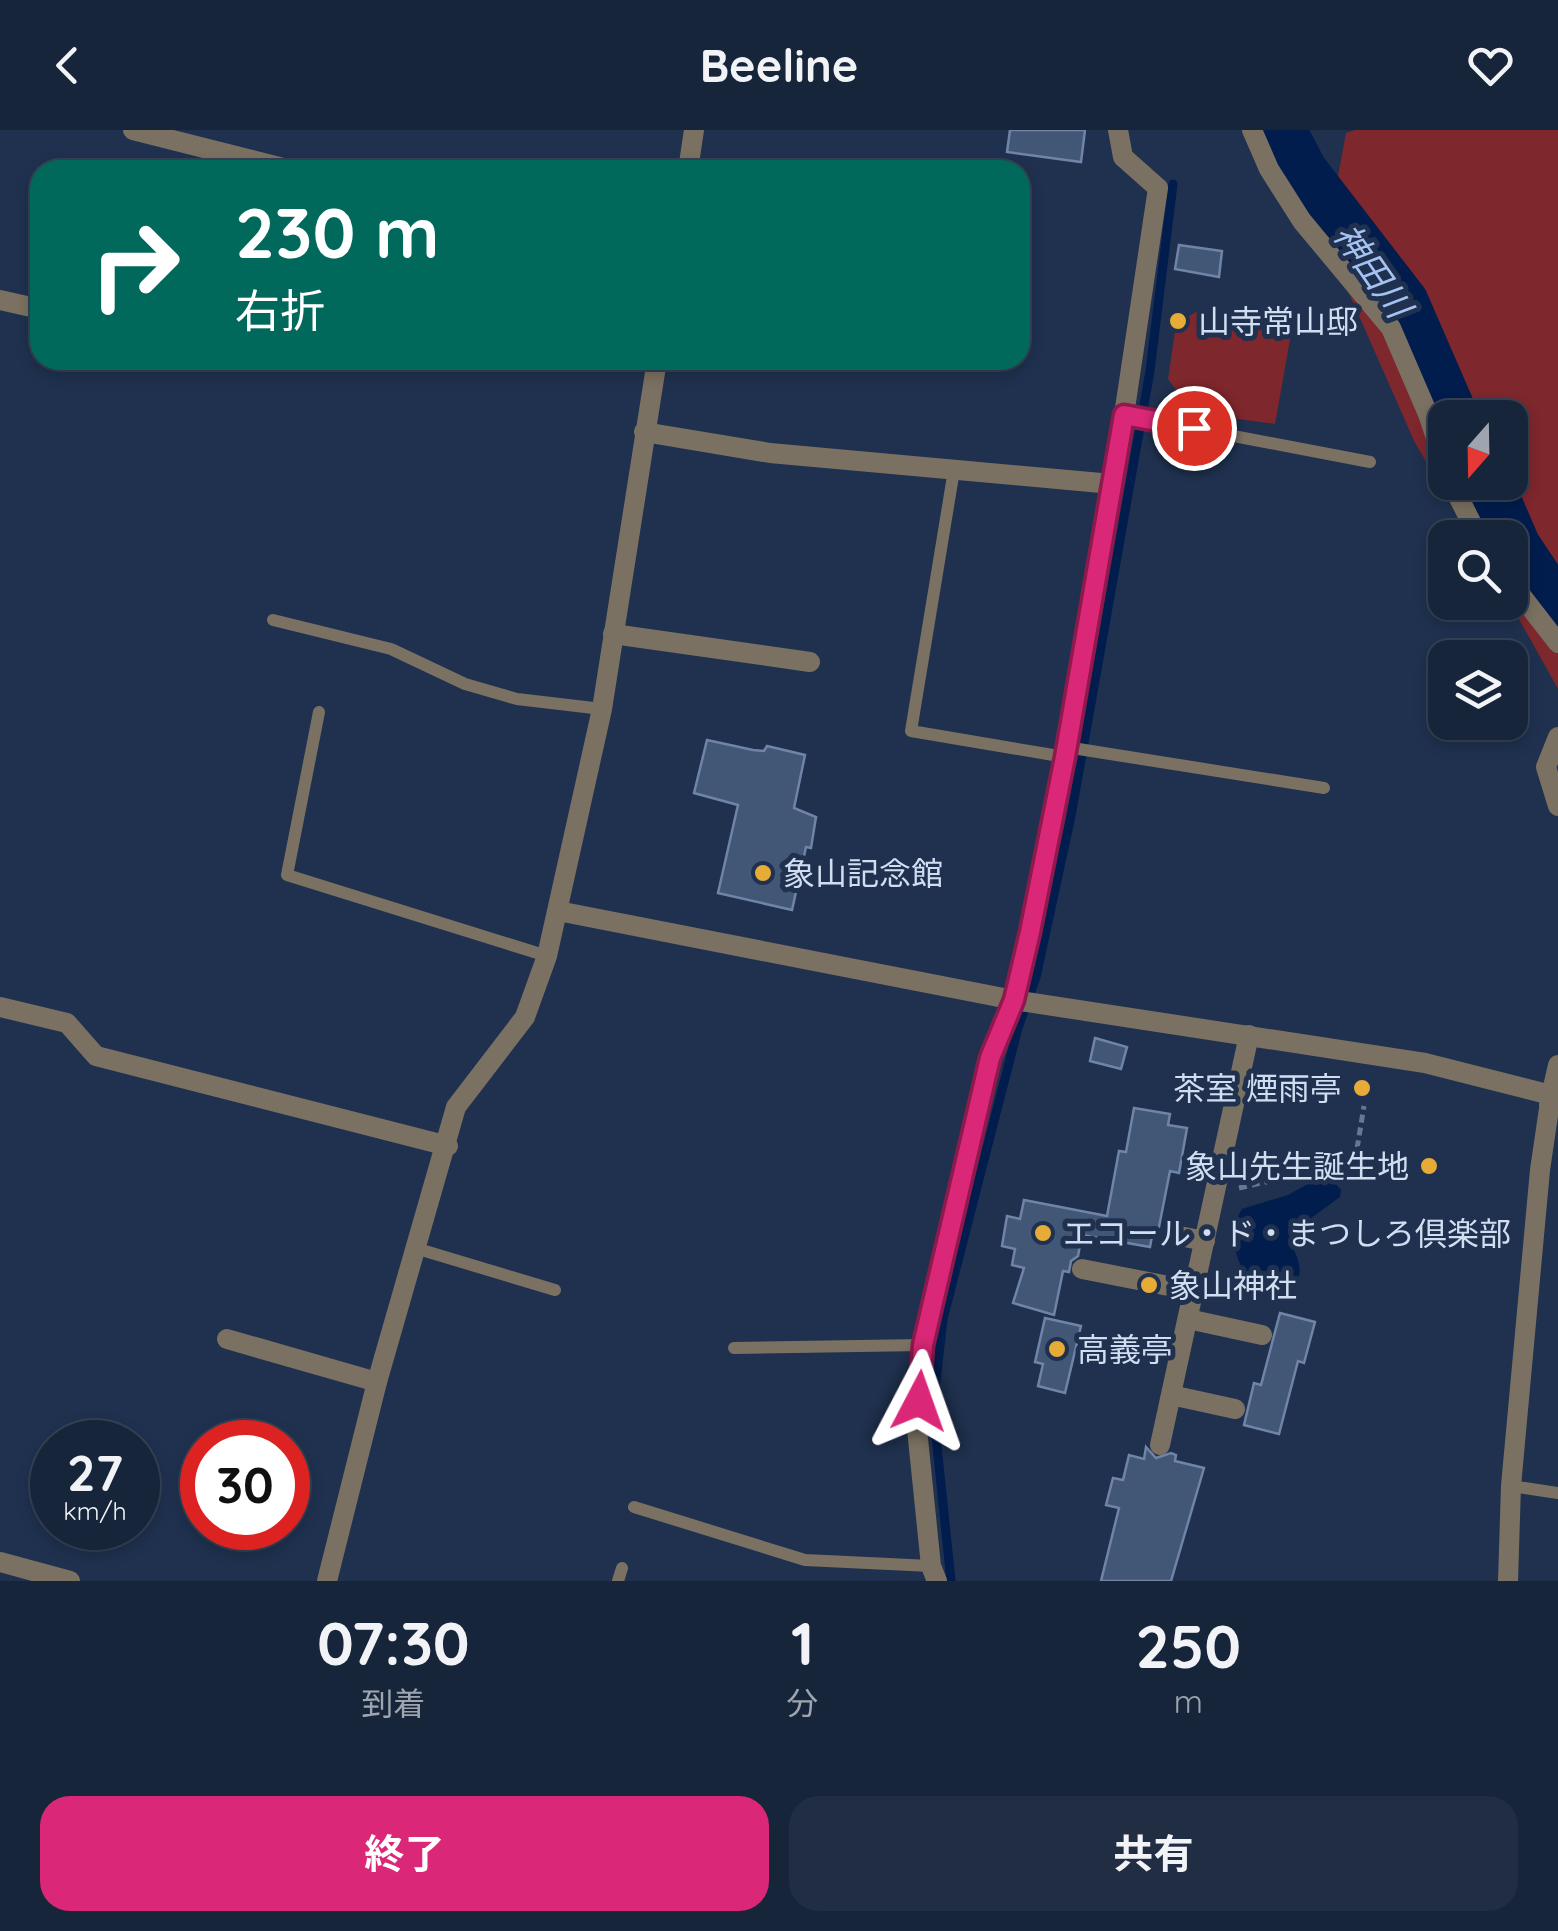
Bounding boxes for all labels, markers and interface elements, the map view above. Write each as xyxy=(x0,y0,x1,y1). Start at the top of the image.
text: Beeline xyxy=(700,37,858,93)
icon: back xyxy=(40,38,95,93)
icon: heart xyxy=(1463,38,1518,93)
text: 230 m xyxy=(235,188,440,276)
icon: right xyxy=(70,200,200,330)
water label: 神田川 xyxy=(1325,214,1423,329)
text: 右折 xyxy=(235,282,325,338)
place label: 山寺常山邸 xyxy=(1198,301,1358,341)
marker: 山寺常山邸 xyxy=(1167,310,1189,332)
pin xyxy=(1152,386,1237,471)
north arrow xyxy=(1428,400,1528,500)
map controls xyxy=(1428,400,1528,740)
icon: arrive xyxy=(1167,401,1222,456)
button: search xyxy=(1428,520,1528,620)
button: layers xyxy=(1428,640,1528,740)
place label: 象山記念館 xyxy=(783,853,943,893)
marker: 象山記念館 xyxy=(752,862,774,884)
place label: 茶室 煙雨亭 xyxy=(1173,1068,1342,1108)
marker: 茶室 煙雨亭 xyxy=(1351,1077,1373,1099)
place label: 象山先生誕生地 xyxy=(1185,1146,1409,1186)
marker: 象山先生誕生地 xyxy=(1418,1155,1440,1177)
place label: エコール・ド・まつしろ倶楽部 xyxy=(1063,1213,1511,1253)
marker: エコール・ド・まつしろ倶楽部 xyxy=(1032,1222,1054,1244)
place label: 象山神社 xyxy=(1169,1265,1297,1305)
marker: 象山神社 xyxy=(1138,1274,1160,1296)
place label: 高義亭 xyxy=(1077,1329,1173,1369)
marker: 高義亭 xyxy=(1046,1338,1068,1360)
position arrow xyxy=(867,1349,971,1453)
speed limit sign: 30 xyxy=(180,1420,310,1550)
text: 27 xyxy=(67,1441,123,1504)
text: km/h xyxy=(63,1495,127,1526)
text: 07:30 xyxy=(317,1605,470,1680)
text: 1 xyxy=(791,1605,814,1680)
text: 250 xyxy=(1136,1608,1241,1683)
text: m xyxy=(1174,1681,1203,1721)
text: 到着 xyxy=(361,1683,425,1723)
text: 分 xyxy=(787,1683,819,1723)
button: 終了 xyxy=(40,1796,769,1911)
button: 共有 xyxy=(789,1796,1518,1911)

